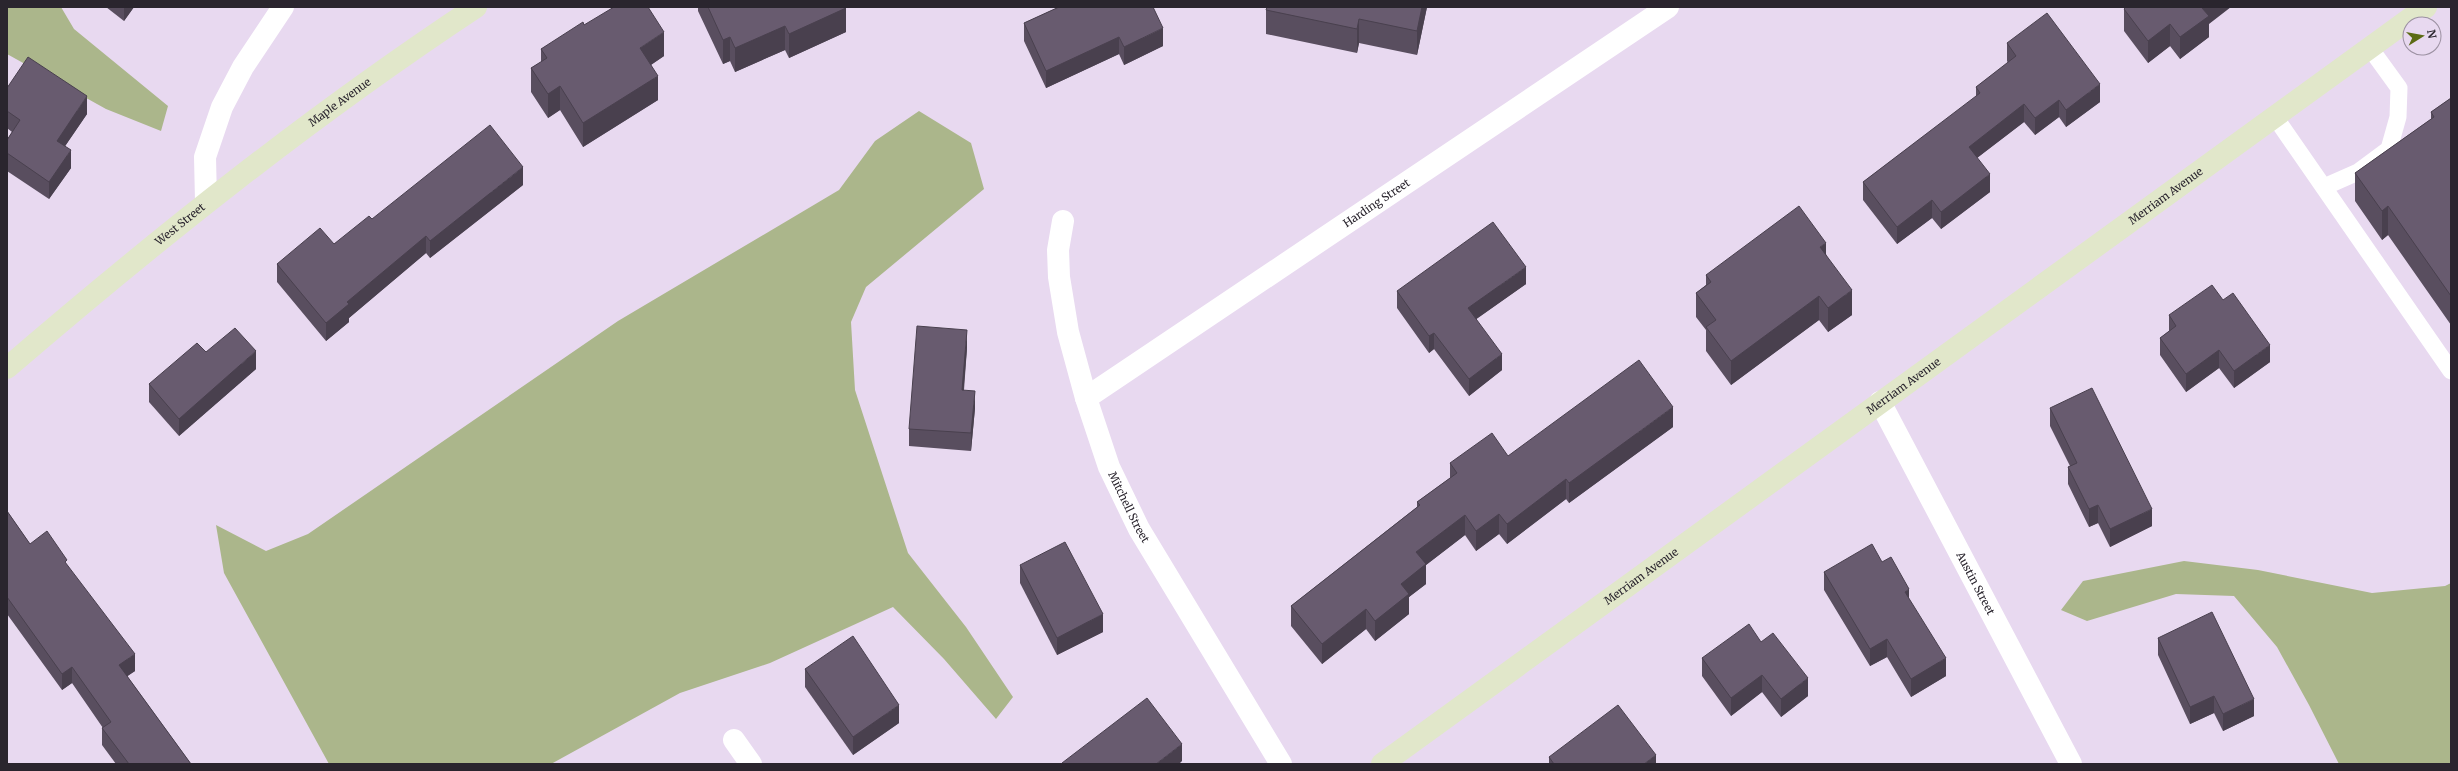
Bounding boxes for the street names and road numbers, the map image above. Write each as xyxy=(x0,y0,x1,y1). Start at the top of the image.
street label: Maple Avenue xyxy=(306,74,374,129)
street label: Merriam Avenue xyxy=(2126,164,2206,227)
street label: Harding Street xyxy=(1340,175,1413,230)
street label: West Street xyxy=(151,199,208,249)
street label: Merriam Avenue xyxy=(1864,354,1943,418)
street label: Mitchell Street xyxy=(1105,469,1153,546)
street label: Merriam Avenue xyxy=(1601,544,1681,608)
street label: Austin Street xyxy=(1953,549,1998,618)

